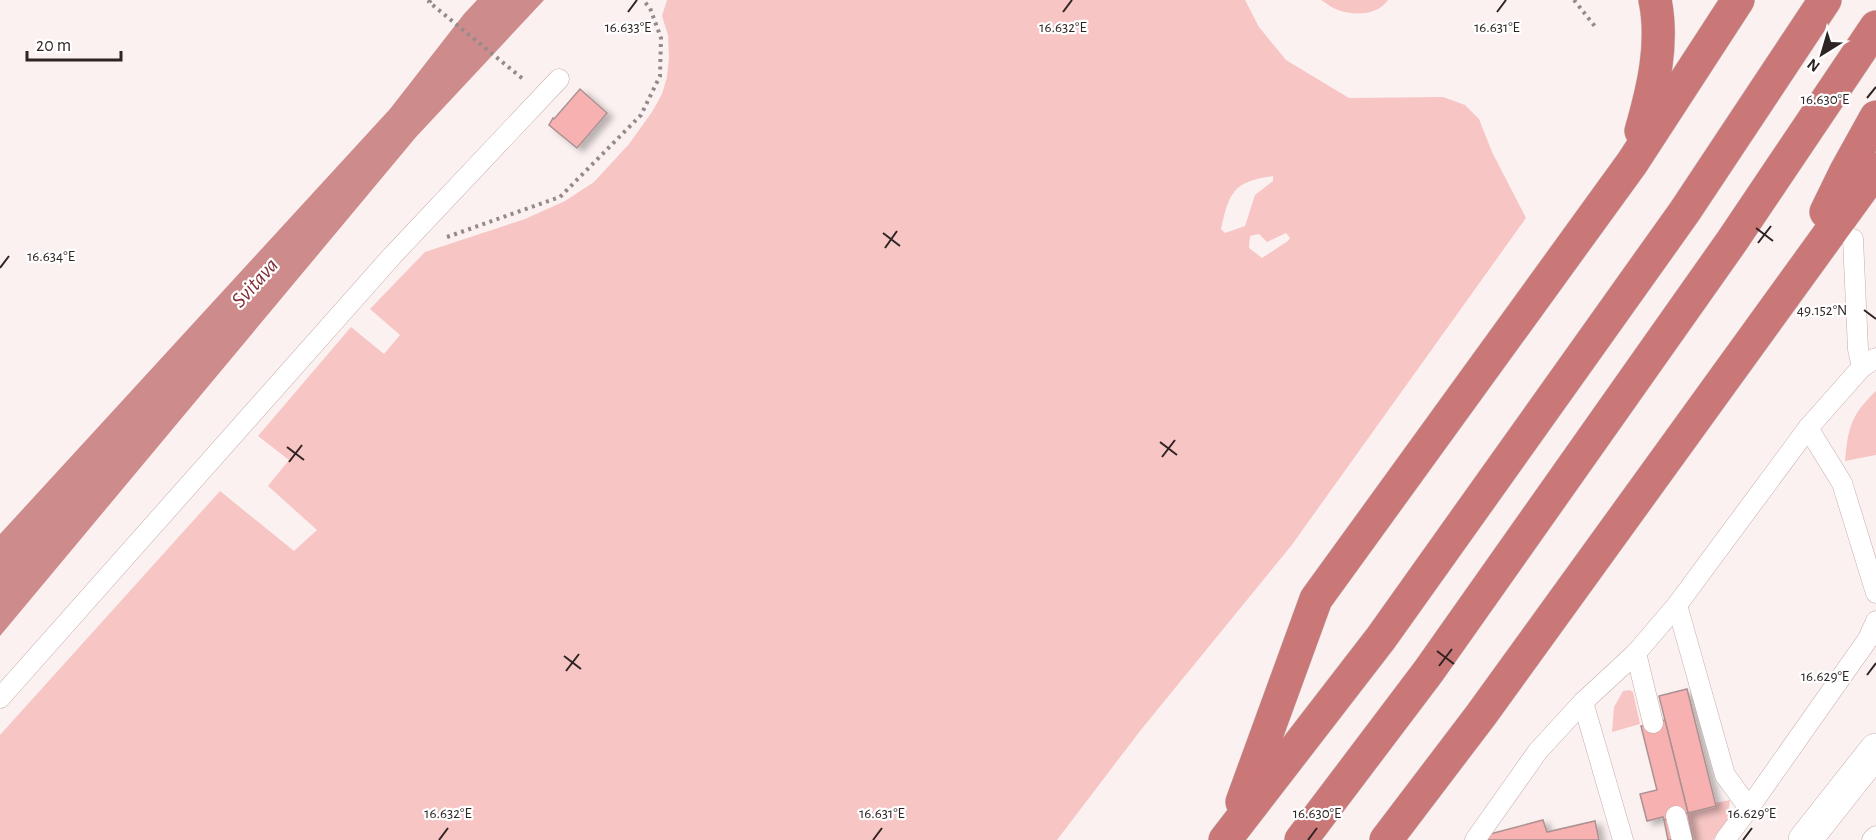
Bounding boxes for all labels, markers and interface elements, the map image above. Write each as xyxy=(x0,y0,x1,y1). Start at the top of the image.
text: 16.633°E xyxy=(605,20,651,35)
text: 16.632°E xyxy=(1039,20,1087,35)
text: 16.631°E xyxy=(1474,20,1520,35)
scale bar xyxy=(27,24,122,62)
north arrow xyxy=(1792,24,1852,84)
text: 20 m xyxy=(36,37,71,55)
text: N xyxy=(1804,55,1823,75)
text: 16.630°E xyxy=(1801,92,1849,107)
text: 16.634°E xyxy=(27,249,75,264)
water label: Svitava xyxy=(227,254,282,312)
text: 49.152°N xyxy=(1797,303,1847,318)
text: 16.629°E xyxy=(1801,669,1849,684)
text: 16.632°E xyxy=(424,806,472,821)
text: 16.631°E xyxy=(859,806,905,821)
text: 16.630°E xyxy=(1293,806,1341,821)
text: 16.629°E xyxy=(1728,806,1776,821)

